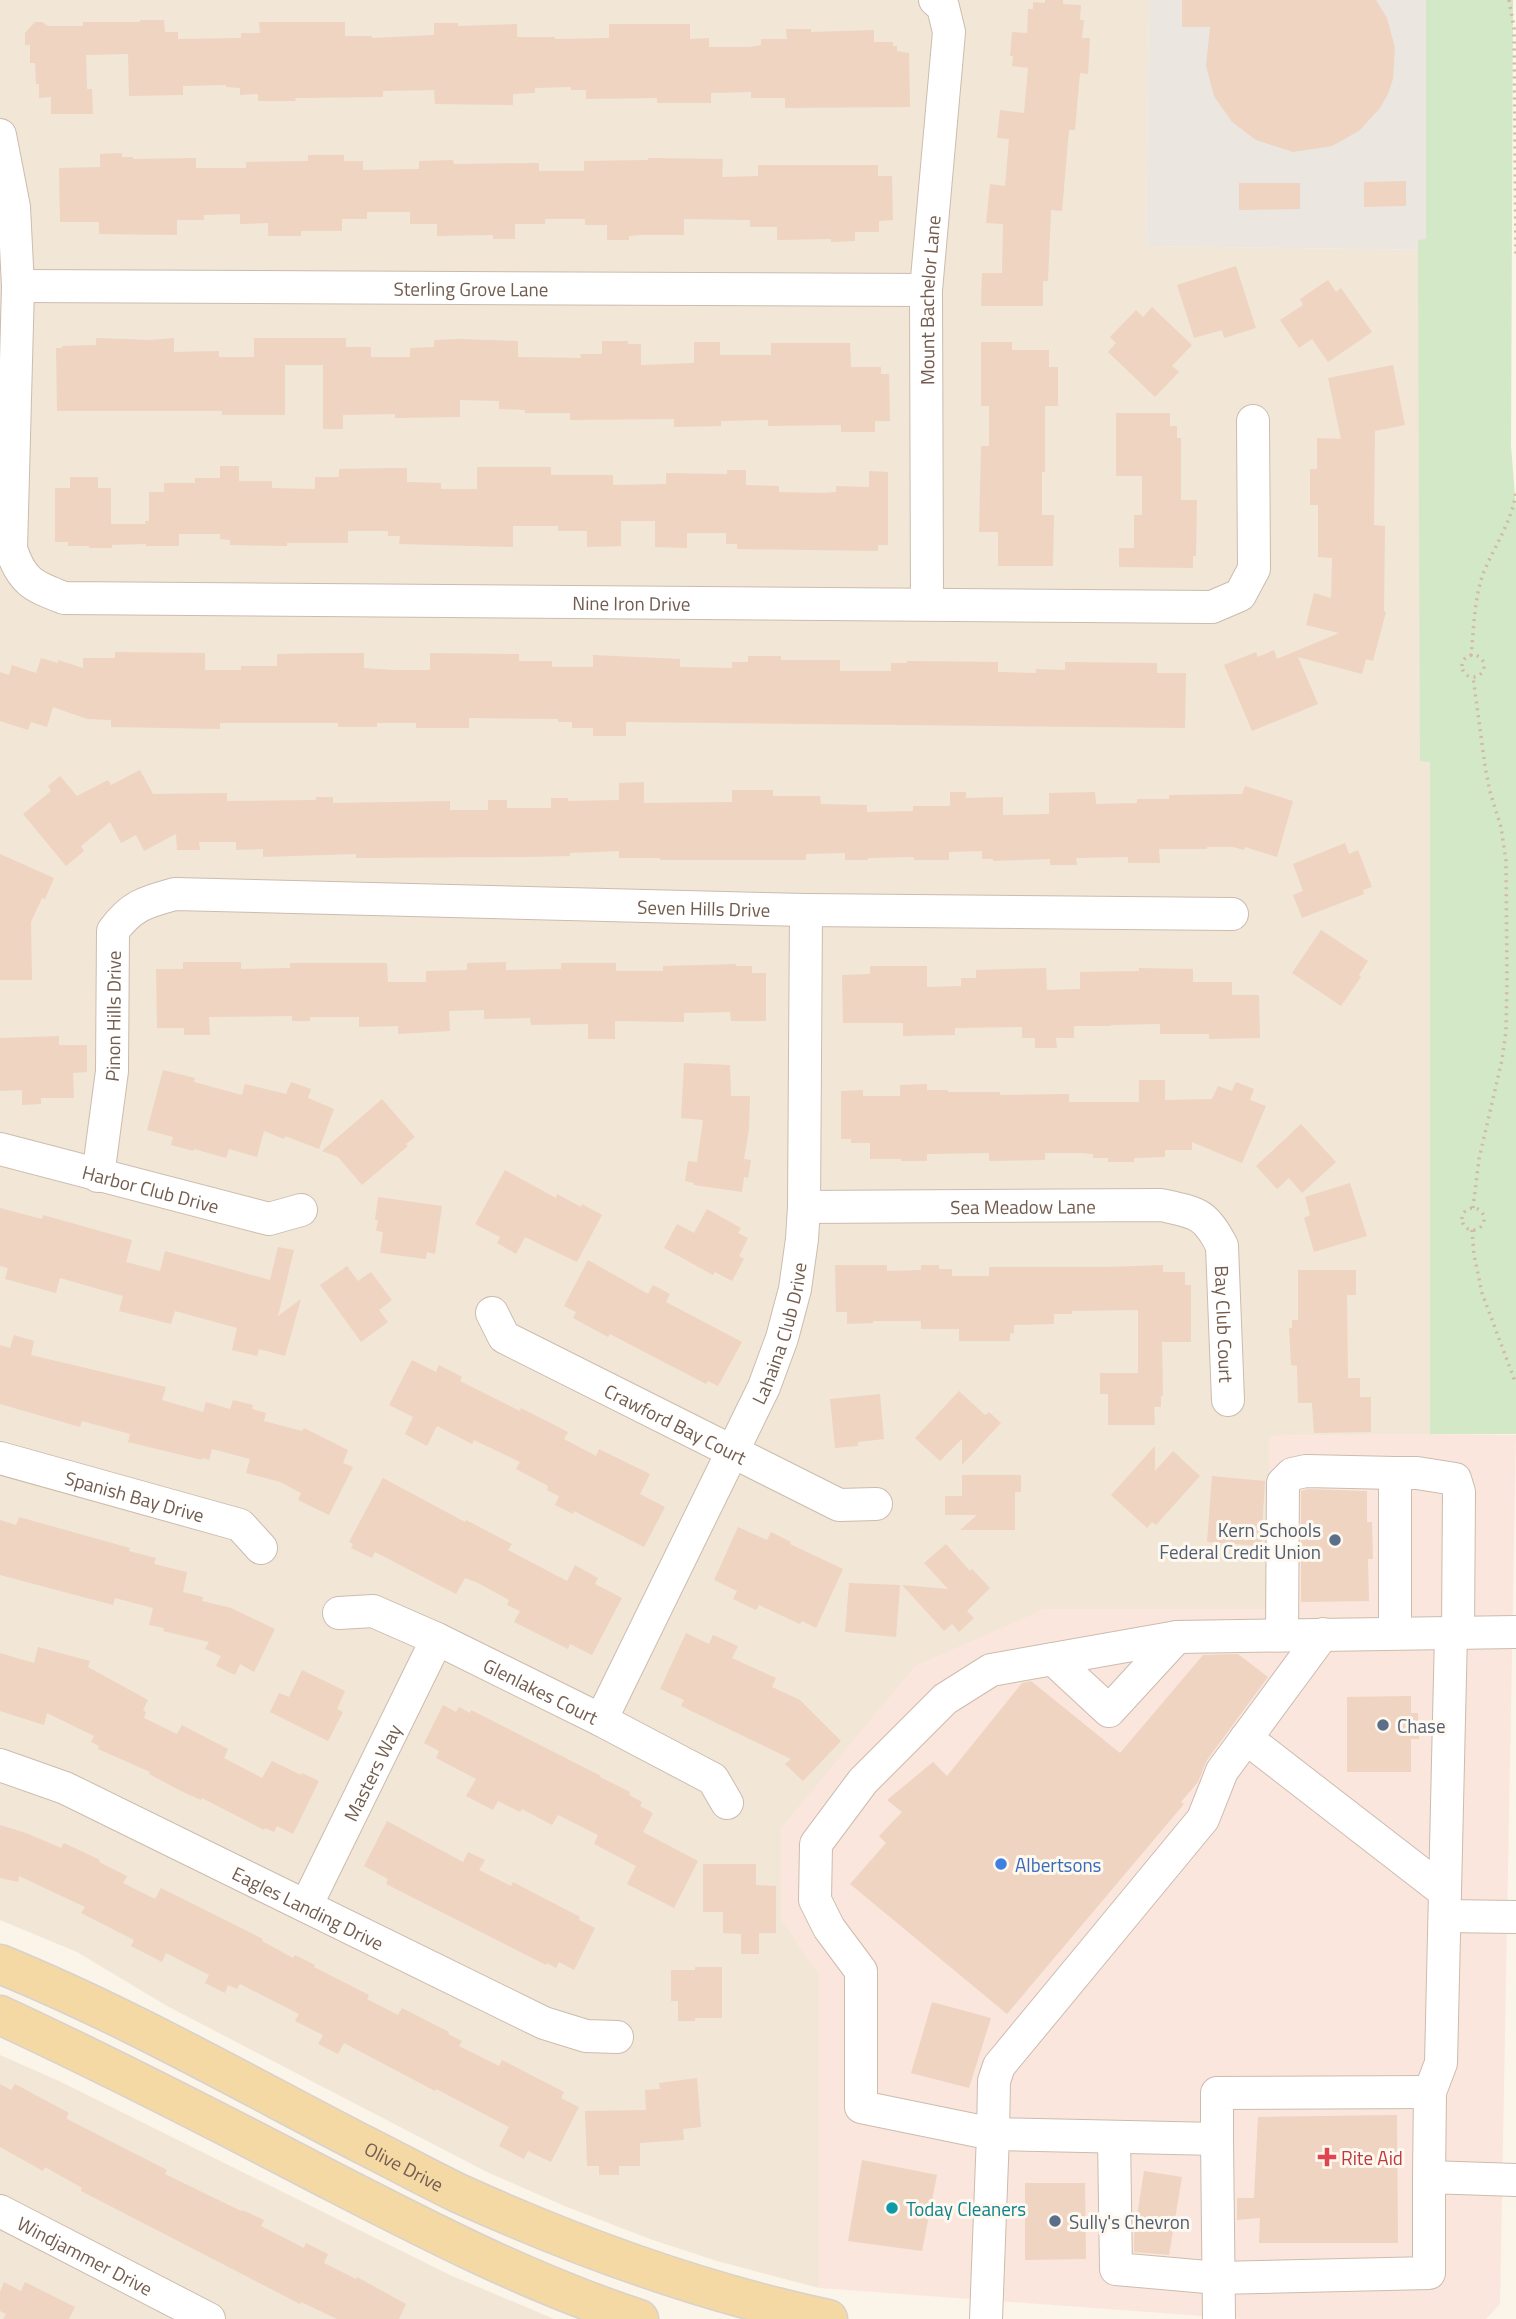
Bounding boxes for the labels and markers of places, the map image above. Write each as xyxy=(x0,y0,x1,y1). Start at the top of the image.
place label: Kern Schools Federal Credit Union xyxy=(1159,1515,1321,1566)
marker: Kern Schools Federal Credit Union xyxy=(1327,1532,1343,1548)
place label: Chase xyxy=(1397,1711,1446,1740)
marker: Chase xyxy=(1375,1717,1391,1733)
place label: Albertsons xyxy=(1015,1850,1102,1879)
marker: Albertsons xyxy=(993,1856,1009,1872)
place label: Rite Aid xyxy=(1341,2143,1403,2172)
marker: Rite Aid xyxy=(1319,2149,1335,2165)
place label: Today Cleaners xyxy=(906,2194,1026,2223)
marker: Today Cleaners xyxy=(884,2200,900,2216)
place label: Sully's Chevron xyxy=(1069,2207,1190,2236)
marker: Sully's Chevron xyxy=(1047,2213,1063,2229)

